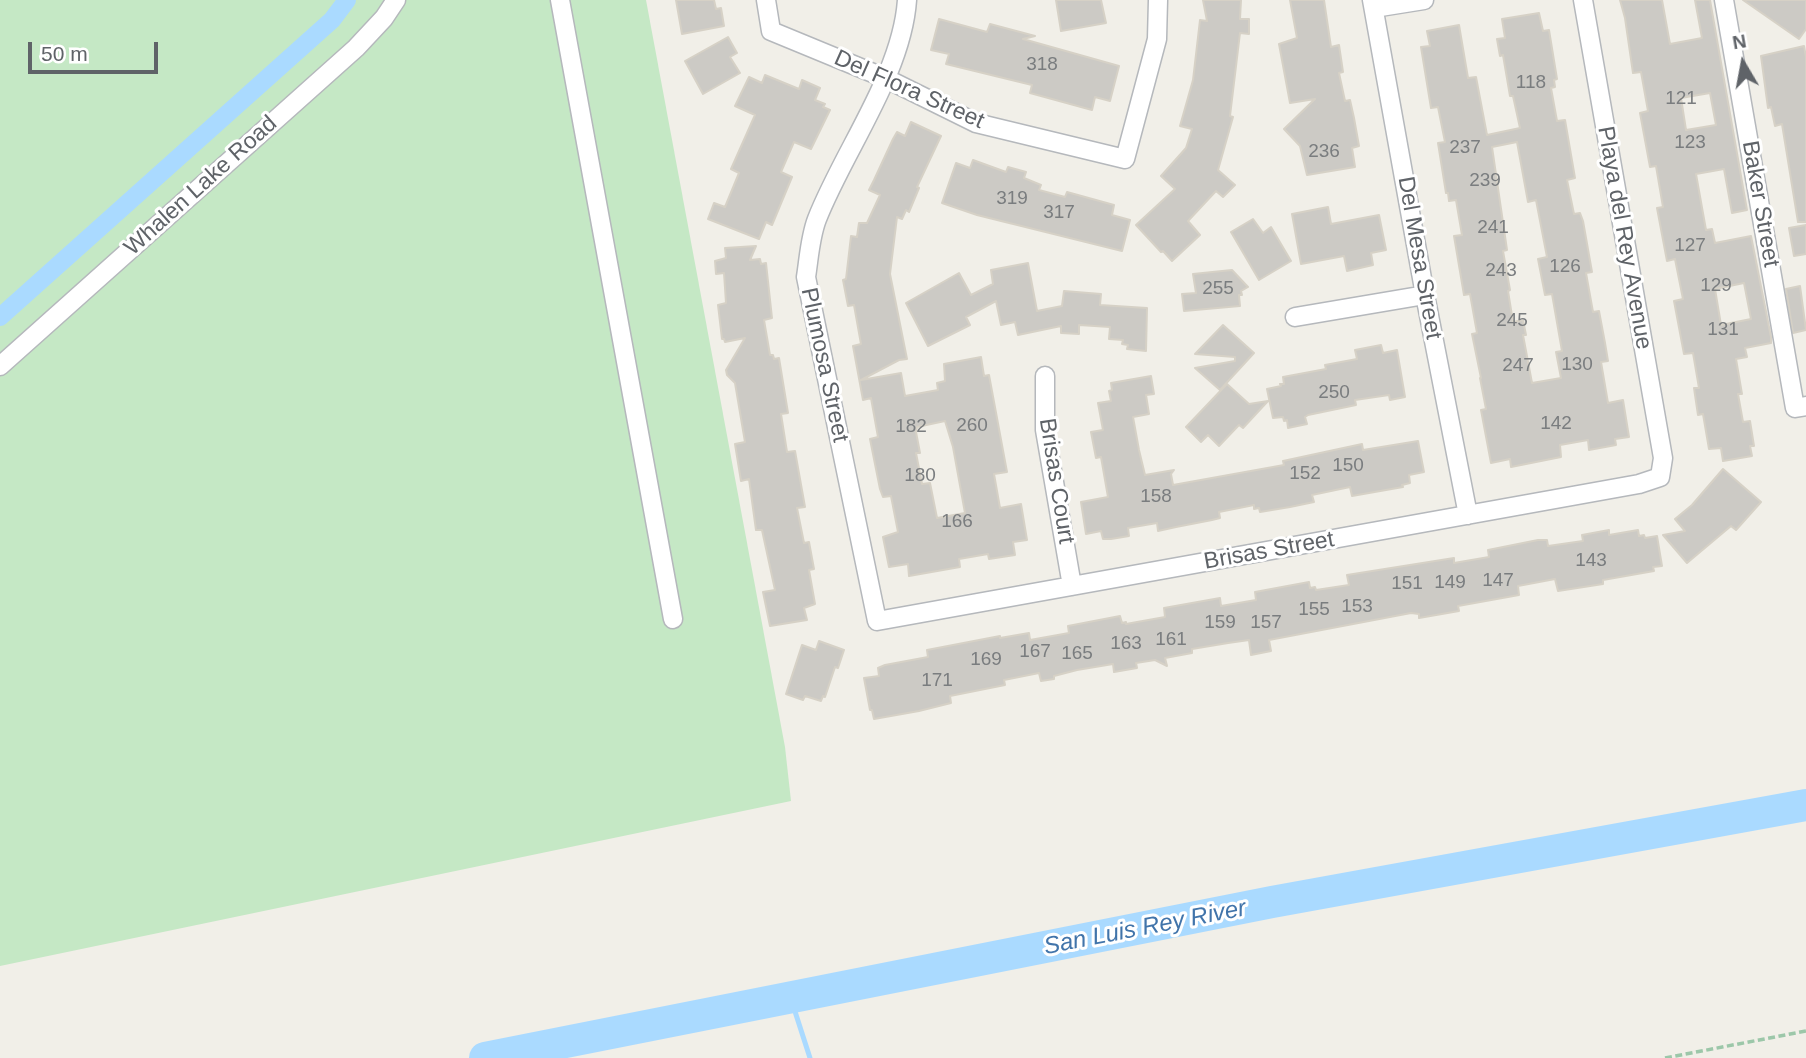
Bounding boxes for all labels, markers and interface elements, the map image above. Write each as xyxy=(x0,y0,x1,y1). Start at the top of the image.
scale bar xyxy=(32,28,161,72)
north arrow xyxy=(1708,28,1778,98)
text: N xyxy=(1731,30,1748,53)
text: 50 m xyxy=(41,42,88,65)
street label: Del Flora Street xyxy=(830,45,988,135)
house number: 318 xyxy=(1026,54,1058,76)
house number: 118 xyxy=(1516,72,1546,94)
house number: 121 xyxy=(1665,88,1697,110)
street label: Whalen Lake Road xyxy=(119,110,283,262)
street label: Playa del Rey Avenue xyxy=(1591,124,1657,352)
house number: 123 xyxy=(1674,132,1706,154)
house number: 237 xyxy=(1449,137,1481,159)
street label: Baker Street xyxy=(1735,139,1785,269)
house number: 236 xyxy=(1308,141,1340,163)
house number: 239 xyxy=(1469,170,1501,192)
street label: Del Mesa Street xyxy=(1391,174,1447,342)
house number: 319 xyxy=(996,188,1028,210)
house number: 317 xyxy=(1043,202,1075,224)
house number: 241 xyxy=(1477,217,1509,239)
house number: 127 xyxy=(1674,235,1706,257)
house number: 126 xyxy=(1549,256,1581,278)
house number: 243 xyxy=(1485,260,1517,282)
house number: 129 xyxy=(1700,275,1732,297)
house number: 255 xyxy=(1202,278,1234,300)
street label: Plumosa Street xyxy=(794,285,854,445)
house number: 245 xyxy=(1496,310,1528,332)
house number: 131 xyxy=(1707,319,1739,341)
house number: 130 xyxy=(1561,354,1593,376)
house number: 247 xyxy=(1502,355,1534,377)
house number: 250 xyxy=(1318,382,1350,404)
house number: 142 xyxy=(1540,413,1572,435)
house number: 260 xyxy=(956,415,988,437)
house number: 182 xyxy=(895,416,927,438)
street label: Brisas Court xyxy=(1032,416,1080,546)
house number: 150 xyxy=(1332,455,1364,477)
house number: 152 xyxy=(1289,463,1321,485)
house number: 180 xyxy=(904,465,936,487)
house number: 158 xyxy=(1140,486,1172,508)
house number: 166 xyxy=(941,511,973,533)
street label: Brisas Street xyxy=(1202,526,1336,576)
house number: 143 xyxy=(1575,550,1607,572)
house number: 147 xyxy=(1482,570,1514,592)
house number: 149 xyxy=(1434,572,1466,594)
house number: 151 xyxy=(1391,573,1423,595)
house number: 153 xyxy=(1341,596,1373,618)
house number: 155 xyxy=(1298,599,1330,621)
house number: 159 xyxy=(1204,612,1236,634)
house number: 157 xyxy=(1250,612,1282,634)
house number: 161 xyxy=(1155,629,1187,651)
house number: 163 xyxy=(1110,633,1142,655)
house number: 167 xyxy=(1019,641,1051,663)
house number: 165 xyxy=(1061,643,1093,665)
house number: 169 xyxy=(970,649,1002,671)
house number: 171 xyxy=(921,670,953,692)
water label: San Luis Rey River xyxy=(1041,894,1249,962)

